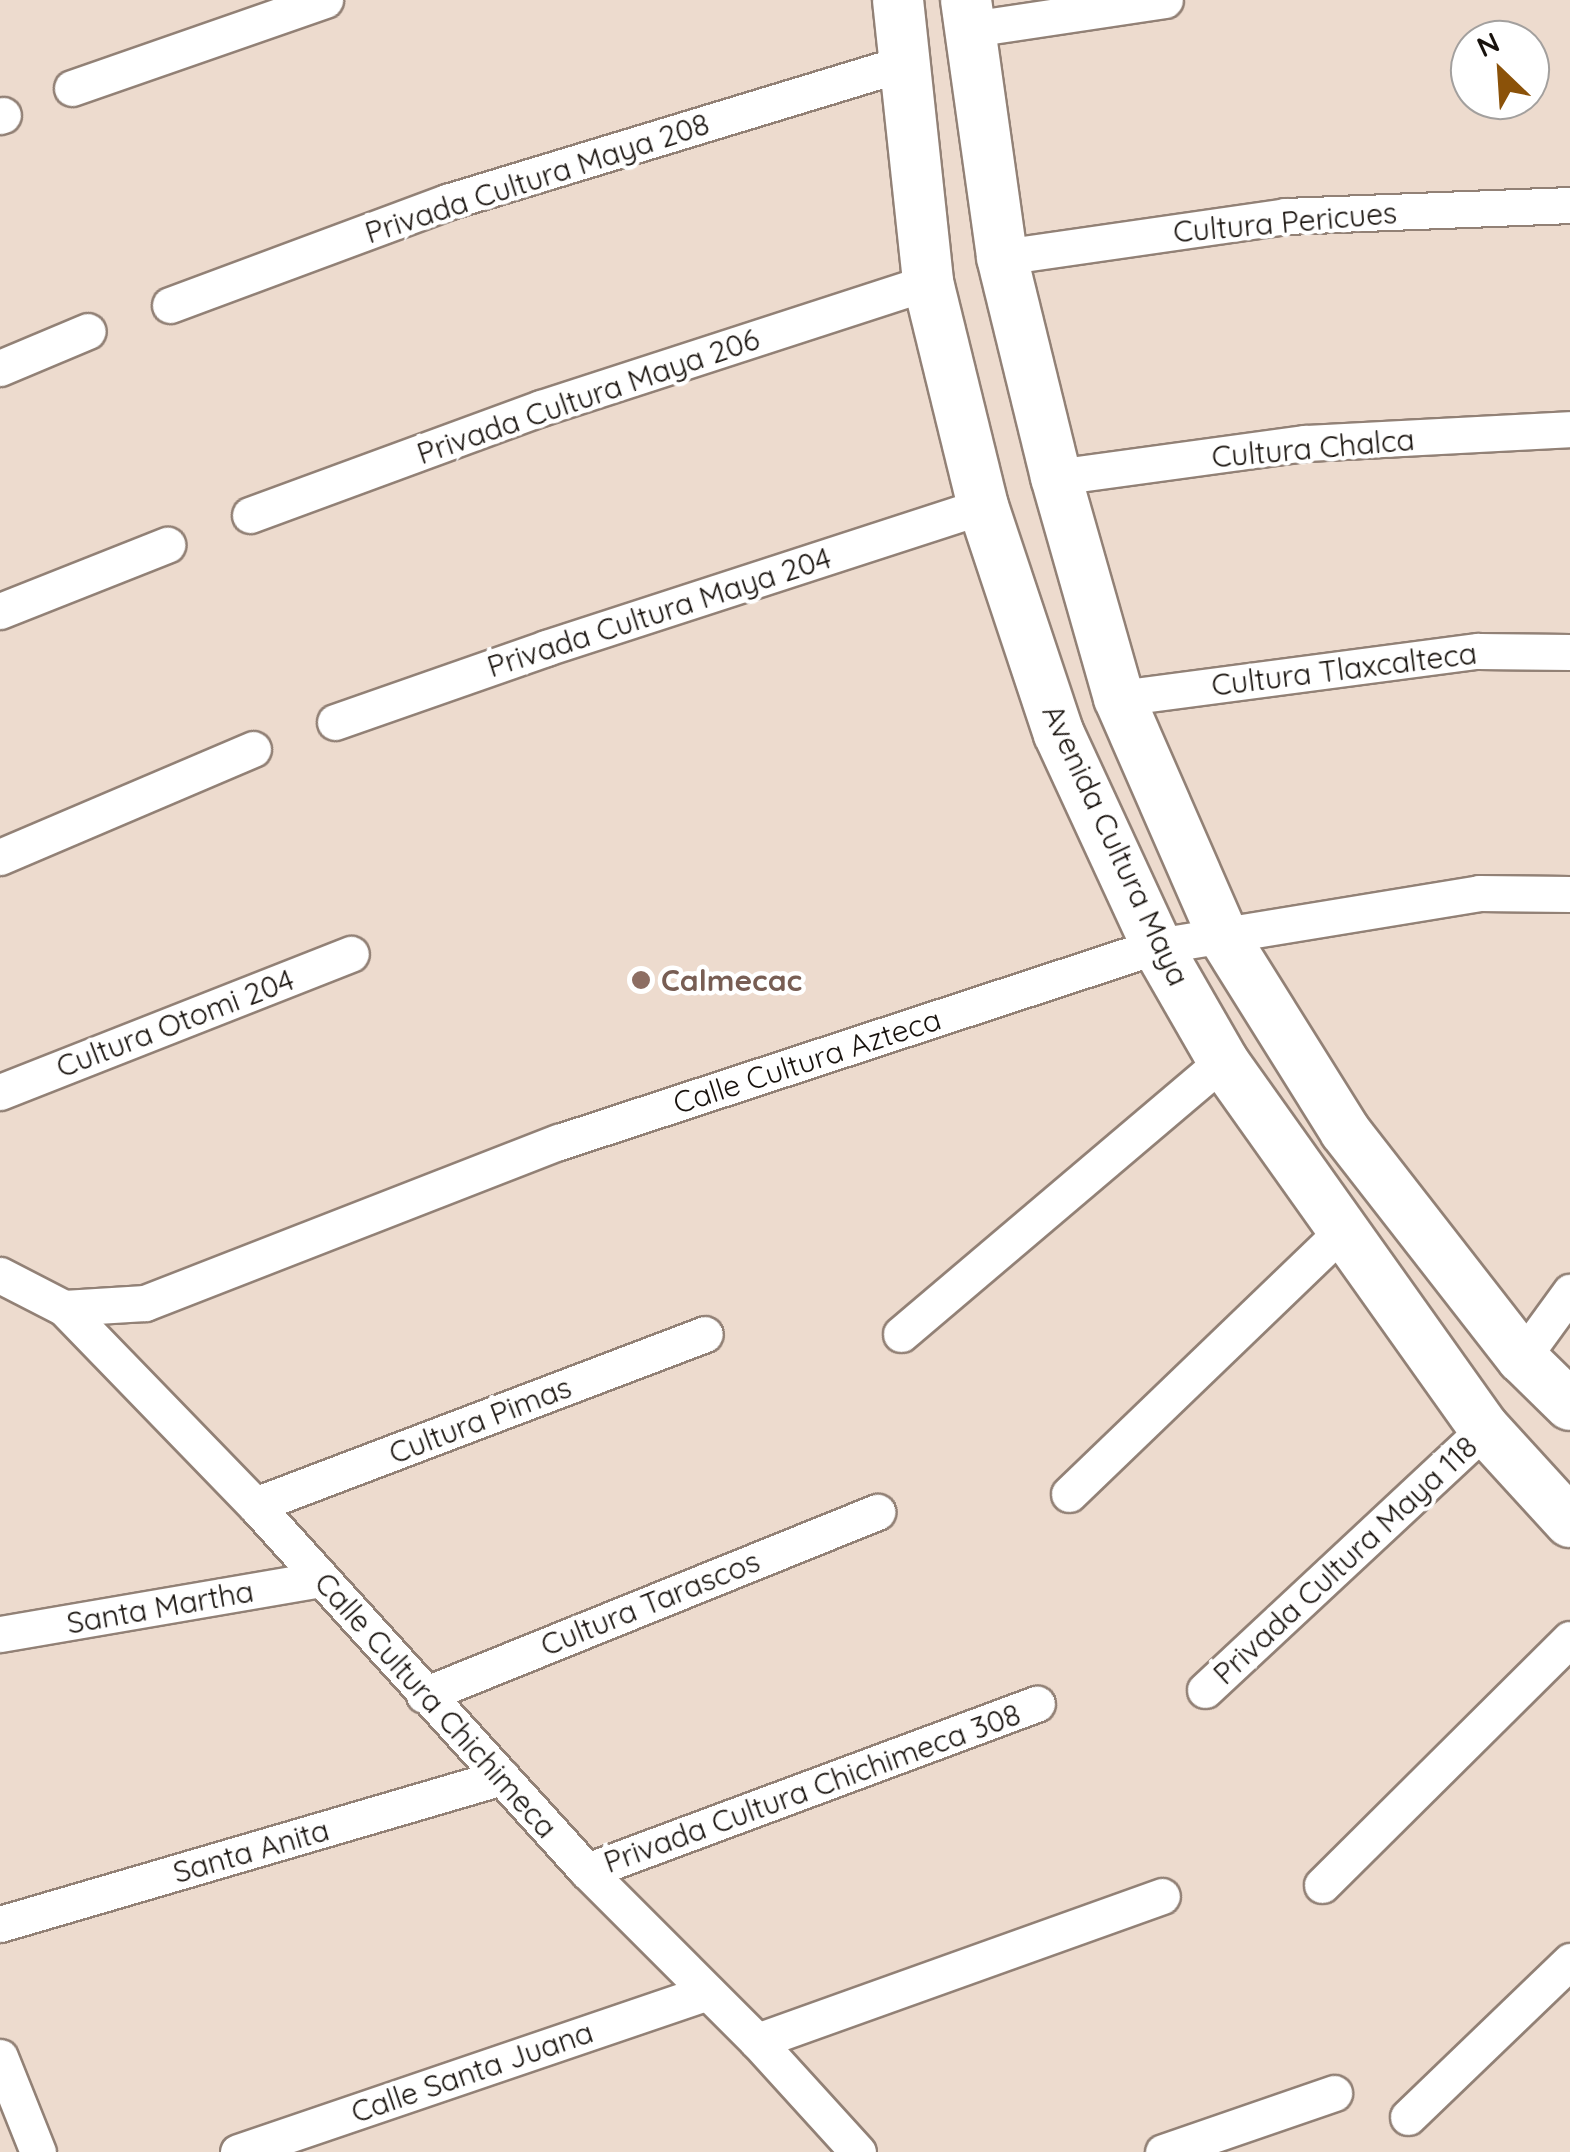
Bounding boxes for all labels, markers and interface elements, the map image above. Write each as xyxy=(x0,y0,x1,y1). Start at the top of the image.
north arrow xyxy=(1450,20,1550,120)
text: N xyxy=(1471,24,1505,64)
street label: Privada Cultura Maya 208 xyxy=(360,105,714,251)
street label: Cultura Pericues xyxy=(1172,194,1398,250)
street label: Privada Cultura Maya 206 xyxy=(412,320,764,472)
street label: Cultura Chalca xyxy=(1210,421,1416,475)
street label: Privada Cultura Maya 204 xyxy=(483,539,835,685)
street label: Cultura Tlaxcalteca xyxy=(1209,635,1479,703)
street label: Avenida Cultura Maya xyxy=(1035,699,1197,991)
street label: Cultura Otomi 204 xyxy=(51,961,299,1085)
place label: Calmecac xyxy=(661,962,802,998)
marker: Calmecac xyxy=(630,969,652,991)
street label: Calle Cultura Azteca xyxy=(669,1001,945,1121)
street label: Cultura Pimas xyxy=(384,1369,576,1471)
street label: Privada Cultura Maya 118 xyxy=(1206,1428,1484,1692)
street label: Cultura Tarascos xyxy=(535,1543,765,1663)
street label: Calle Cultura Chichimeca xyxy=(307,1565,565,1845)
street label: Santa Martha xyxy=(64,1573,256,1641)
street label: Privada Cultura Chichimeca 308 xyxy=(599,1696,1025,1880)
street label: Santa Anita xyxy=(169,1812,333,1890)
street label: Calle Santa Juana xyxy=(346,2014,598,2130)

